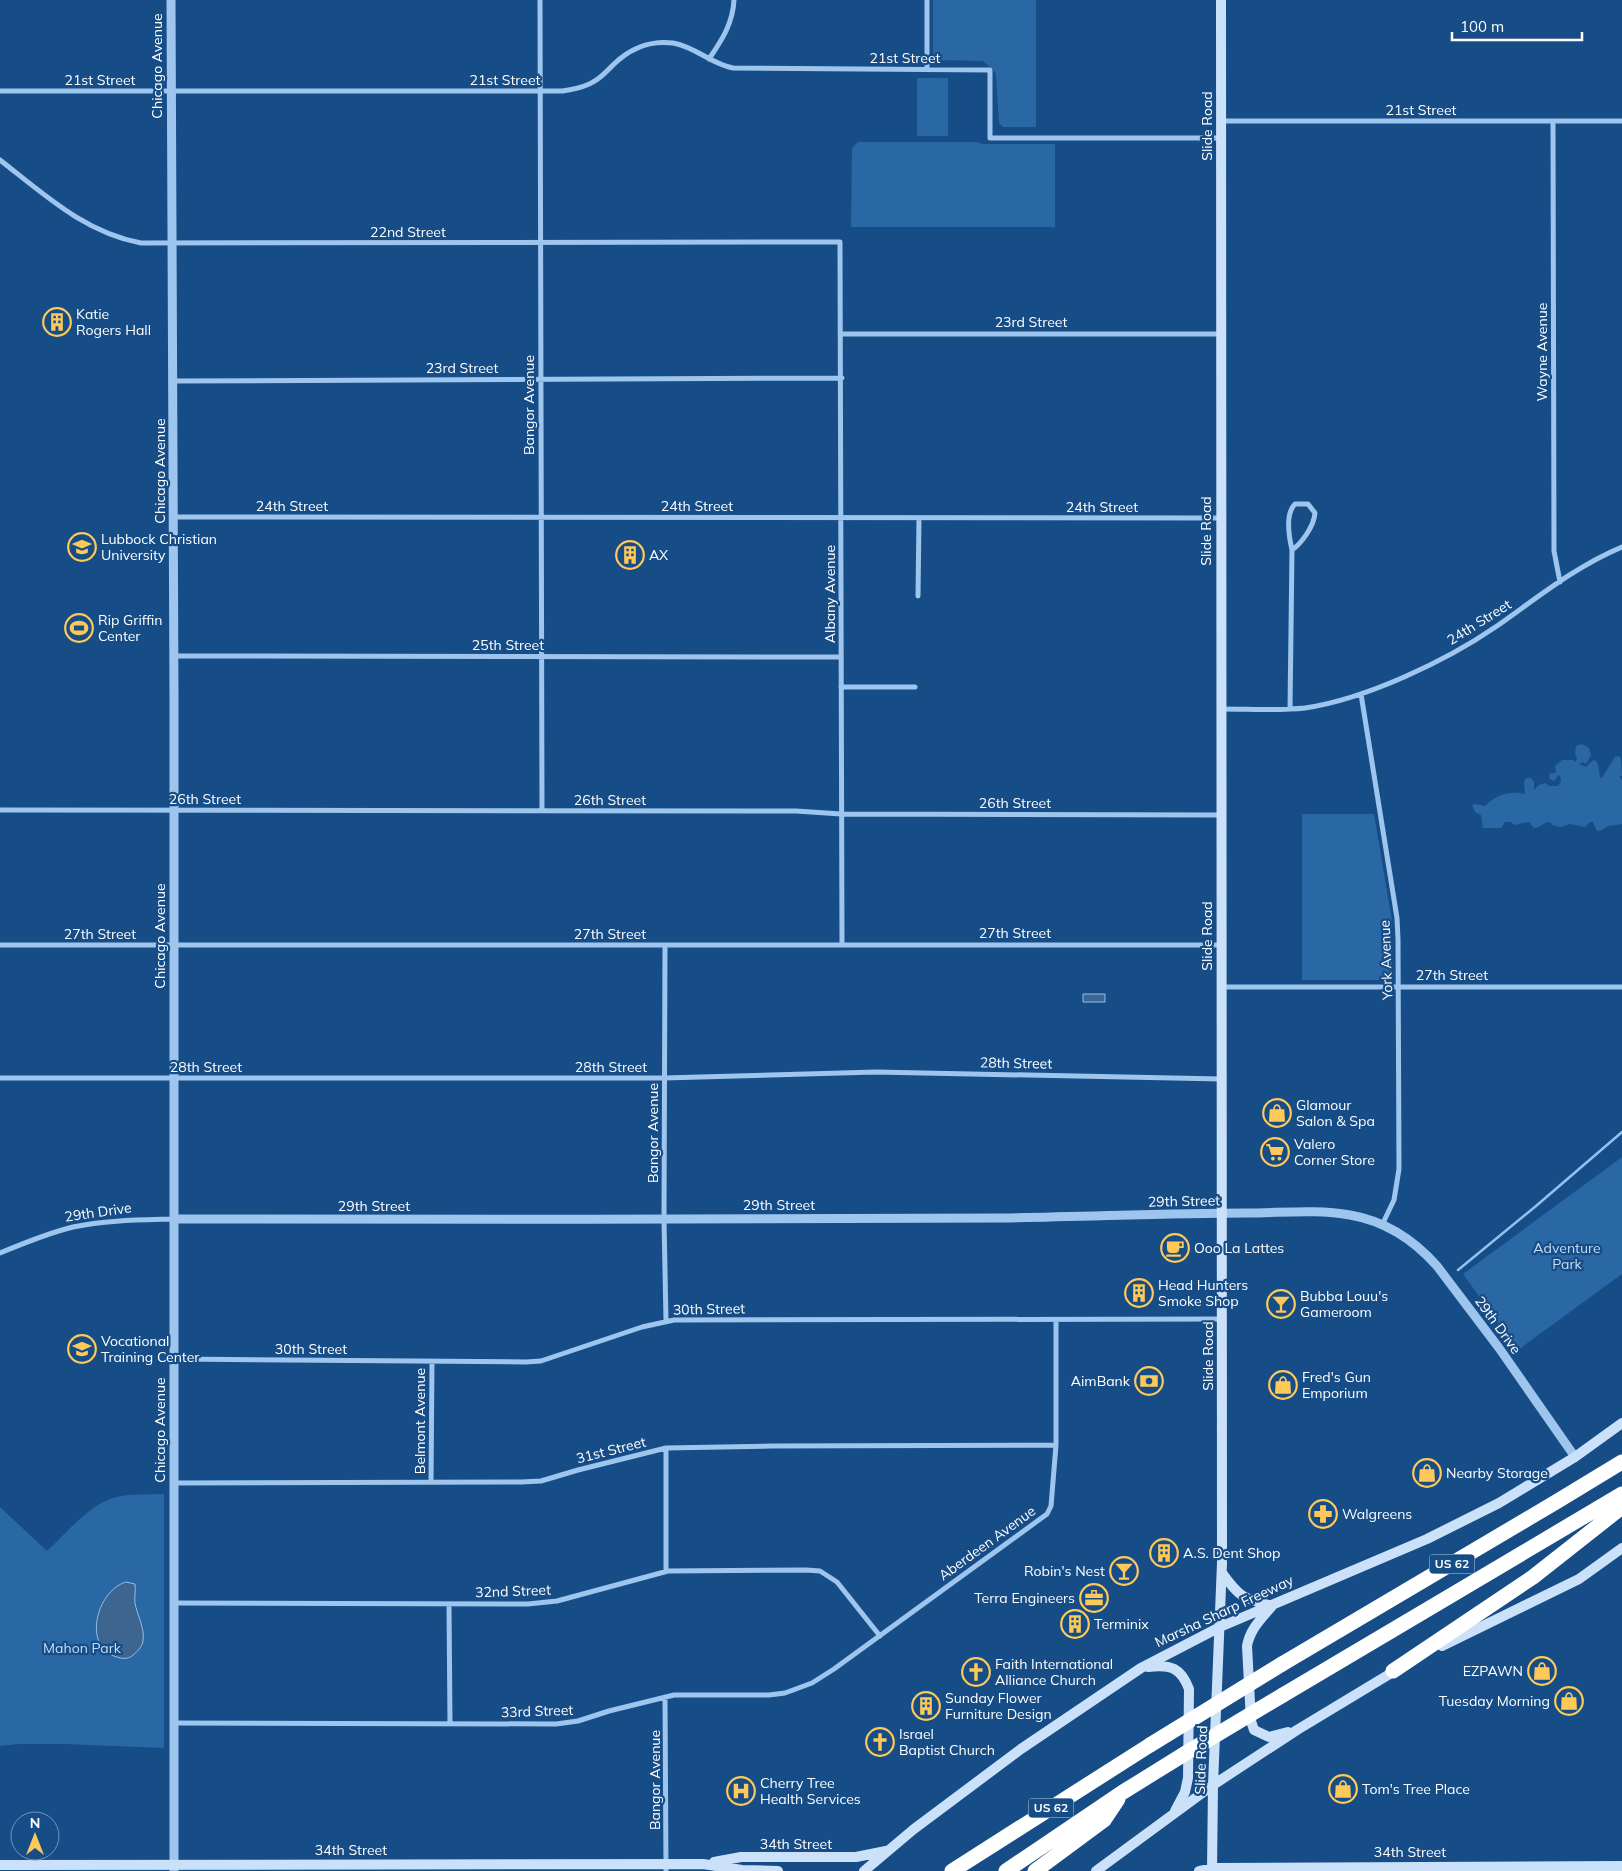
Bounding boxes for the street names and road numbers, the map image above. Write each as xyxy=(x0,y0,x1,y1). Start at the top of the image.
street label: Chicago Avenue xyxy=(148,13,166,119)
street label: 21st Street xyxy=(870,49,941,67)
street label: 21st Street xyxy=(65,71,136,89)
street label: 21st Street xyxy=(470,71,541,89)
street label: Slide Road xyxy=(1198,91,1216,161)
street label: 21st Street xyxy=(1386,101,1457,119)
street label: 22nd Street xyxy=(370,223,446,241)
street label: Wayne Avenue xyxy=(1533,303,1551,401)
street label: 23rd Street xyxy=(995,313,1067,331)
street label: Bangor Avenue xyxy=(520,355,538,455)
street label: 23rd Street xyxy=(426,359,498,377)
street label: Chicago Avenue xyxy=(151,418,169,524)
street label: Slide Road xyxy=(1197,496,1215,566)
street label: 24th Street xyxy=(256,497,328,515)
street label: 24th Street xyxy=(661,497,733,515)
street label: 24th Street xyxy=(1066,498,1138,516)
street label: Albany Avenue xyxy=(821,545,839,643)
street label: 24th Street xyxy=(1444,595,1514,649)
street label: 25th Street xyxy=(472,636,544,654)
street label: 26th Street xyxy=(169,790,241,808)
street label: 26th Street xyxy=(574,791,646,809)
street label: 26th Street xyxy=(979,794,1051,812)
street label: Chicago Avenue xyxy=(151,883,169,989)
street label: Slide Road xyxy=(1198,901,1216,971)
street label: York Avenue xyxy=(1376,920,1396,1001)
street label: 27th Street xyxy=(979,924,1051,942)
street label: 27th Street xyxy=(64,925,136,943)
street label: 27th Street xyxy=(574,925,646,943)
street label: 27th Street xyxy=(1416,966,1488,984)
street label: 28th Street xyxy=(980,1053,1052,1073)
street label: 28th Street xyxy=(170,1058,242,1076)
street label: 28th Street xyxy=(575,1058,647,1076)
street label: Bangor Avenue xyxy=(644,1083,662,1183)
street label: 29th Street xyxy=(1148,1191,1220,1211)
street label: 29th Street xyxy=(743,1196,815,1214)
street label: 29th Street xyxy=(338,1197,410,1215)
street label: 29th Drive xyxy=(63,1198,133,1226)
street label: 29th Drive xyxy=(1471,1292,1525,1358)
street label: 30th Street xyxy=(673,1299,745,1319)
street label: Slide Road xyxy=(1199,1321,1217,1391)
street label: 30th Street xyxy=(275,1340,347,1358)
street label: Belmont Avenue xyxy=(411,1368,429,1474)
street label: Chicago Avenue xyxy=(151,1377,169,1483)
street label: 31st Street xyxy=(574,1433,648,1467)
street label: Aberdeen Avenue xyxy=(935,1502,1039,1584)
road number: US 62 xyxy=(1430,1555,1474,1574)
street label: Marsha Sharp Freeway xyxy=(1152,1571,1297,1651)
street label: 32nd Street xyxy=(475,1581,551,1601)
street label: 33rd Street xyxy=(500,1701,574,1721)
street label: Slide Road xyxy=(1191,1725,1211,1795)
street label: Bangor Avenue xyxy=(646,1730,664,1830)
road number: US 62 xyxy=(1028,1799,1074,1818)
street label: 34th Street xyxy=(760,1835,832,1853)
street label: 34th Street xyxy=(315,1841,387,1859)
street label: 34th Street xyxy=(1374,1843,1446,1861)

